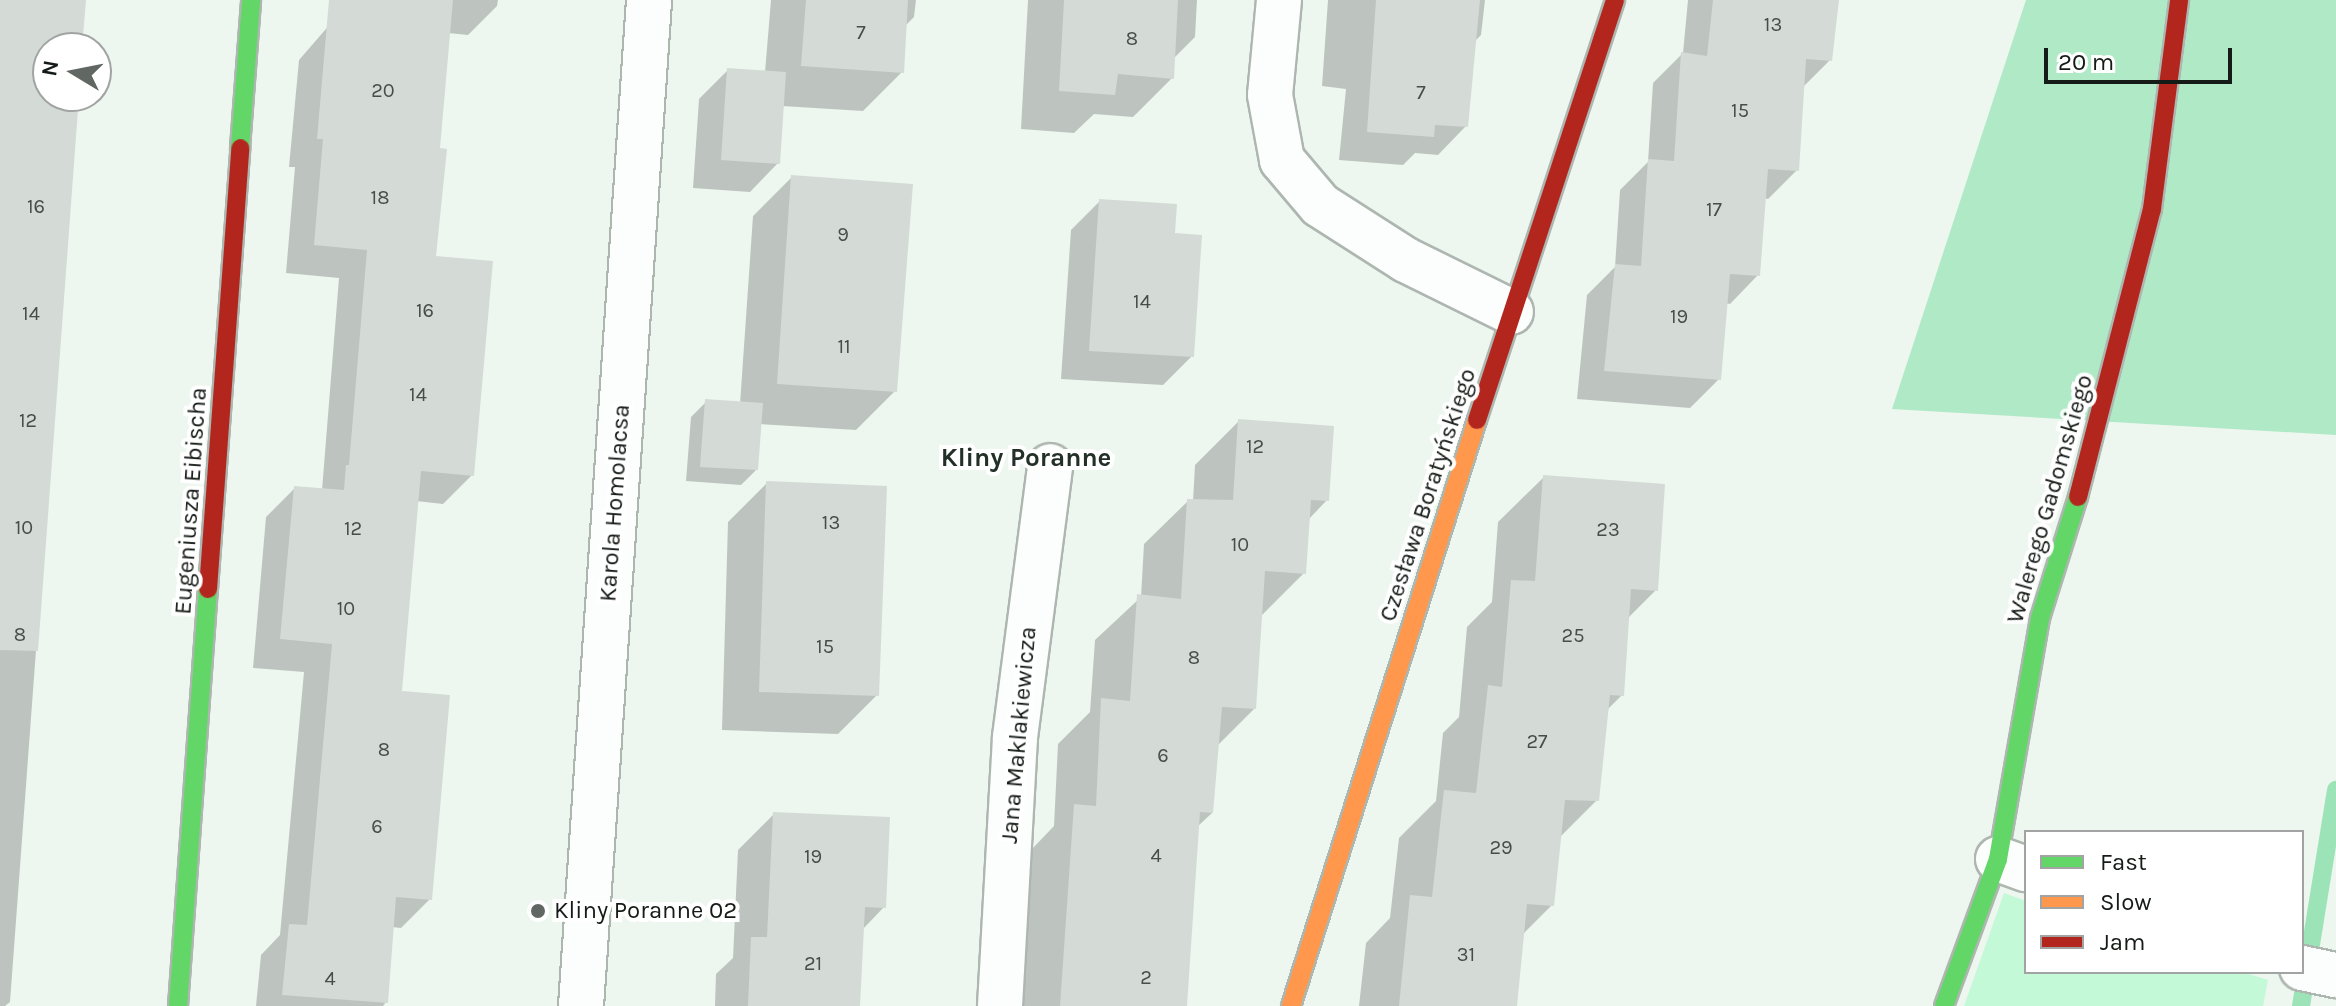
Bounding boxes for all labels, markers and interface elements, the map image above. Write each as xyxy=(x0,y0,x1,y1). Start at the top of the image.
house number: 13 xyxy=(1764,12,1782,36)
house number: 7 xyxy=(856,20,866,44)
house number: 8 xyxy=(1126,26,1138,50)
north arrow xyxy=(32,32,112,112)
scale bar xyxy=(2048,32,2236,82)
text: 20 m xyxy=(2058,48,2114,76)
text: N xyxy=(36,58,65,78)
house number: 20 xyxy=(371,78,395,102)
house number: 7 xyxy=(1416,80,1426,104)
house number: 15 xyxy=(1731,98,1749,122)
house number: 18 xyxy=(371,185,389,209)
house number: 16 xyxy=(27,194,45,218)
house number: 17 xyxy=(1706,197,1722,221)
house number: 9 xyxy=(837,222,849,246)
house number: 14 xyxy=(1133,289,1151,313)
house number: 16 xyxy=(416,298,434,322)
house number: 14 xyxy=(22,301,40,325)
house number: 19 xyxy=(1670,304,1688,328)
house number: 11 xyxy=(837,334,851,358)
street label: Czesława Boratyńskiego xyxy=(1373,365,1483,625)
street label: Walerego Gadomskiego xyxy=(2001,371,2099,627)
house number: 14 xyxy=(409,382,427,406)
street label: Eugeniusza Eibischa xyxy=(169,386,213,616)
street label: Karola Homolacsa xyxy=(594,403,636,603)
house number: 12 xyxy=(19,408,37,432)
house number: 12 xyxy=(1246,434,1264,458)
district label: Kliny Poranne xyxy=(941,442,1111,474)
house number: 13 xyxy=(822,510,840,534)
house number: 10 xyxy=(15,515,33,539)
house number: 12 xyxy=(344,516,362,540)
house number: 23 xyxy=(1596,517,1620,541)
house number: 10 xyxy=(1231,532,1249,556)
house number: 10 xyxy=(337,596,355,620)
house number: 8 xyxy=(14,622,26,646)
house number: 25 xyxy=(1562,623,1584,647)
street label: Jana Maklakiewicza xyxy=(995,625,1043,845)
house number: 15 xyxy=(816,634,834,658)
house number: 8 xyxy=(1188,645,1200,669)
house number: 27 xyxy=(1527,729,1547,753)
house number: 8 xyxy=(378,737,390,761)
house number: 6 xyxy=(1157,743,1169,767)
house number: 6 xyxy=(371,814,383,838)
legend xyxy=(2024,830,2304,974)
house number: 29 xyxy=(1489,835,1513,859)
house number: 4 xyxy=(1150,843,1162,867)
house number: 19 xyxy=(804,844,822,868)
text: Fast xyxy=(2100,848,2147,876)
text: Slow xyxy=(2100,888,2152,916)
place label: Kliny Poranne 02 xyxy=(554,897,737,925)
marker: Kliny Poranne 02 xyxy=(529,902,547,920)
text: Jam xyxy=(2100,928,2145,956)
house number: 31 xyxy=(1457,942,1475,966)
house number: 21 xyxy=(804,951,822,975)
house number: 2 xyxy=(1140,965,1152,989)
house number: 4 xyxy=(324,966,336,990)

